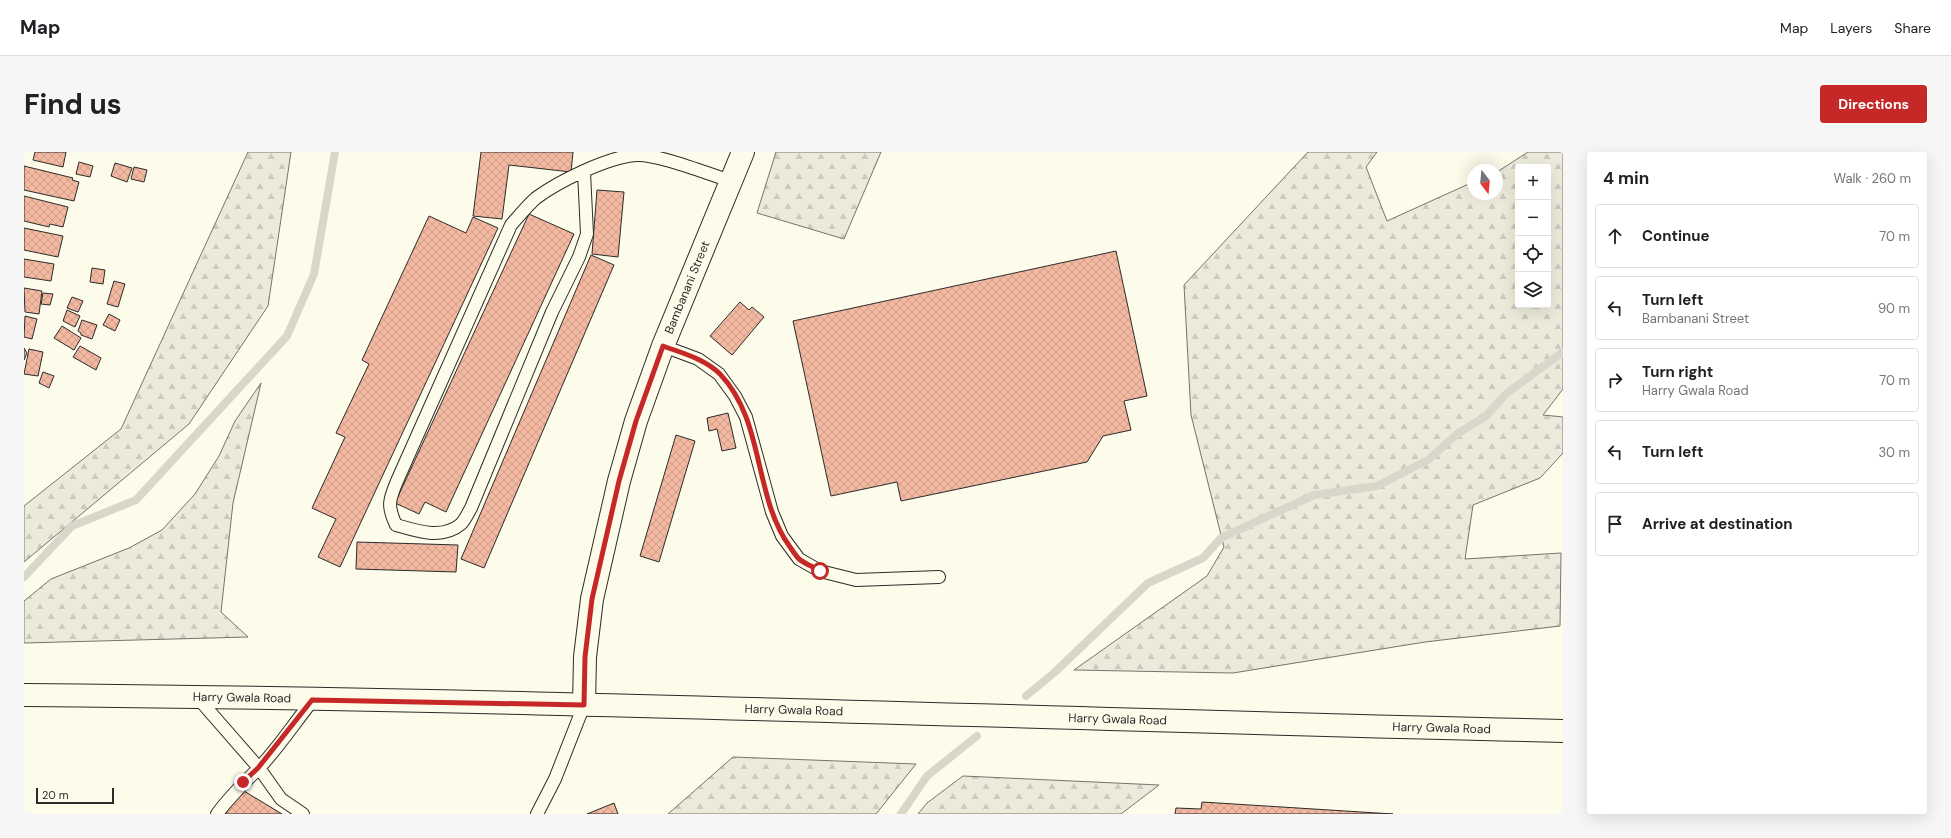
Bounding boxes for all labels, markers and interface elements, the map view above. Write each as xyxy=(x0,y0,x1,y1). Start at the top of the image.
text: Map xyxy=(20,15,60,40)
text: Map xyxy=(1780,19,1808,37)
text: Layers xyxy=(1830,19,1872,37)
text: Share xyxy=(1894,19,1931,37)
button: Directions xyxy=(1820,85,1927,123)
text: Find us xyxy=(24,86,122,123)
north arrow xyxy=(1467,164,1503,200)
map controls xyxy=(1515,164,1551,308)
button: + xyxy=(1515,164,1551,200)
text: 4 min xyxy=(1603,167,1649,189)
text: Walk · 260 m xyxy=(1833,170,1911,187)
button: − xyxy=(1515,200,1551,236)
icon: ahead xyxy=(1604,225,1626,247)
text: Continue xyxy=(1642,226,1710,246)
text: 70 m xyxy=(1879,228,1910,245)
button: locate xyxy=(1515,236,1551,272)
street label: Bambanani Street xyxy=(661,238,714,336)
button: layers xyxy=(1515,272,1551,308)
text: Turn left xyxy=(1642,290,1703,310)
icon: left xyxy=(1604,297,1626,319)
text: 90 m xyxy=(1878,300,1910,317)
text: Bambanani Street xyxy=(1642,310,1749,327)
text: Turn right xyxy=(1642,362,1713,382)
icon: right xyxy=(1604,369,1626,391)
text: 70 m xyxy=(1879,372,1910,389)
text: Harry Gwala Road xyxy=(1642,382,1749,399)
icon: left xyxy=(1604,441,1626,463)
text: Turn left xyxy=(1642,442,1703,462)
text: 30 m xyxy=(1878,444,1910,461)
icon: arrive xyxy=(1604,513,1626,535)
text: Arrive at destination xyxy=(1642,514,1793,534)
route start xyxy=(811,562,829,580)
street label: Harry Gwala Road xyxy=(193,689,291,706)
street label: Harry Gwala Road xyxy=(744,701,843,719)
street label: Harry Gwala Road xyxy=(1068,710,1167,729)
street label: Harry Gwala Road xyxy=(1392,719,1491,737)
route end xyxy=(234,773,252,791)
scale bar xyxy=(36,786,114,805)
text: 20 m xyxy=(42,788,68,802)

